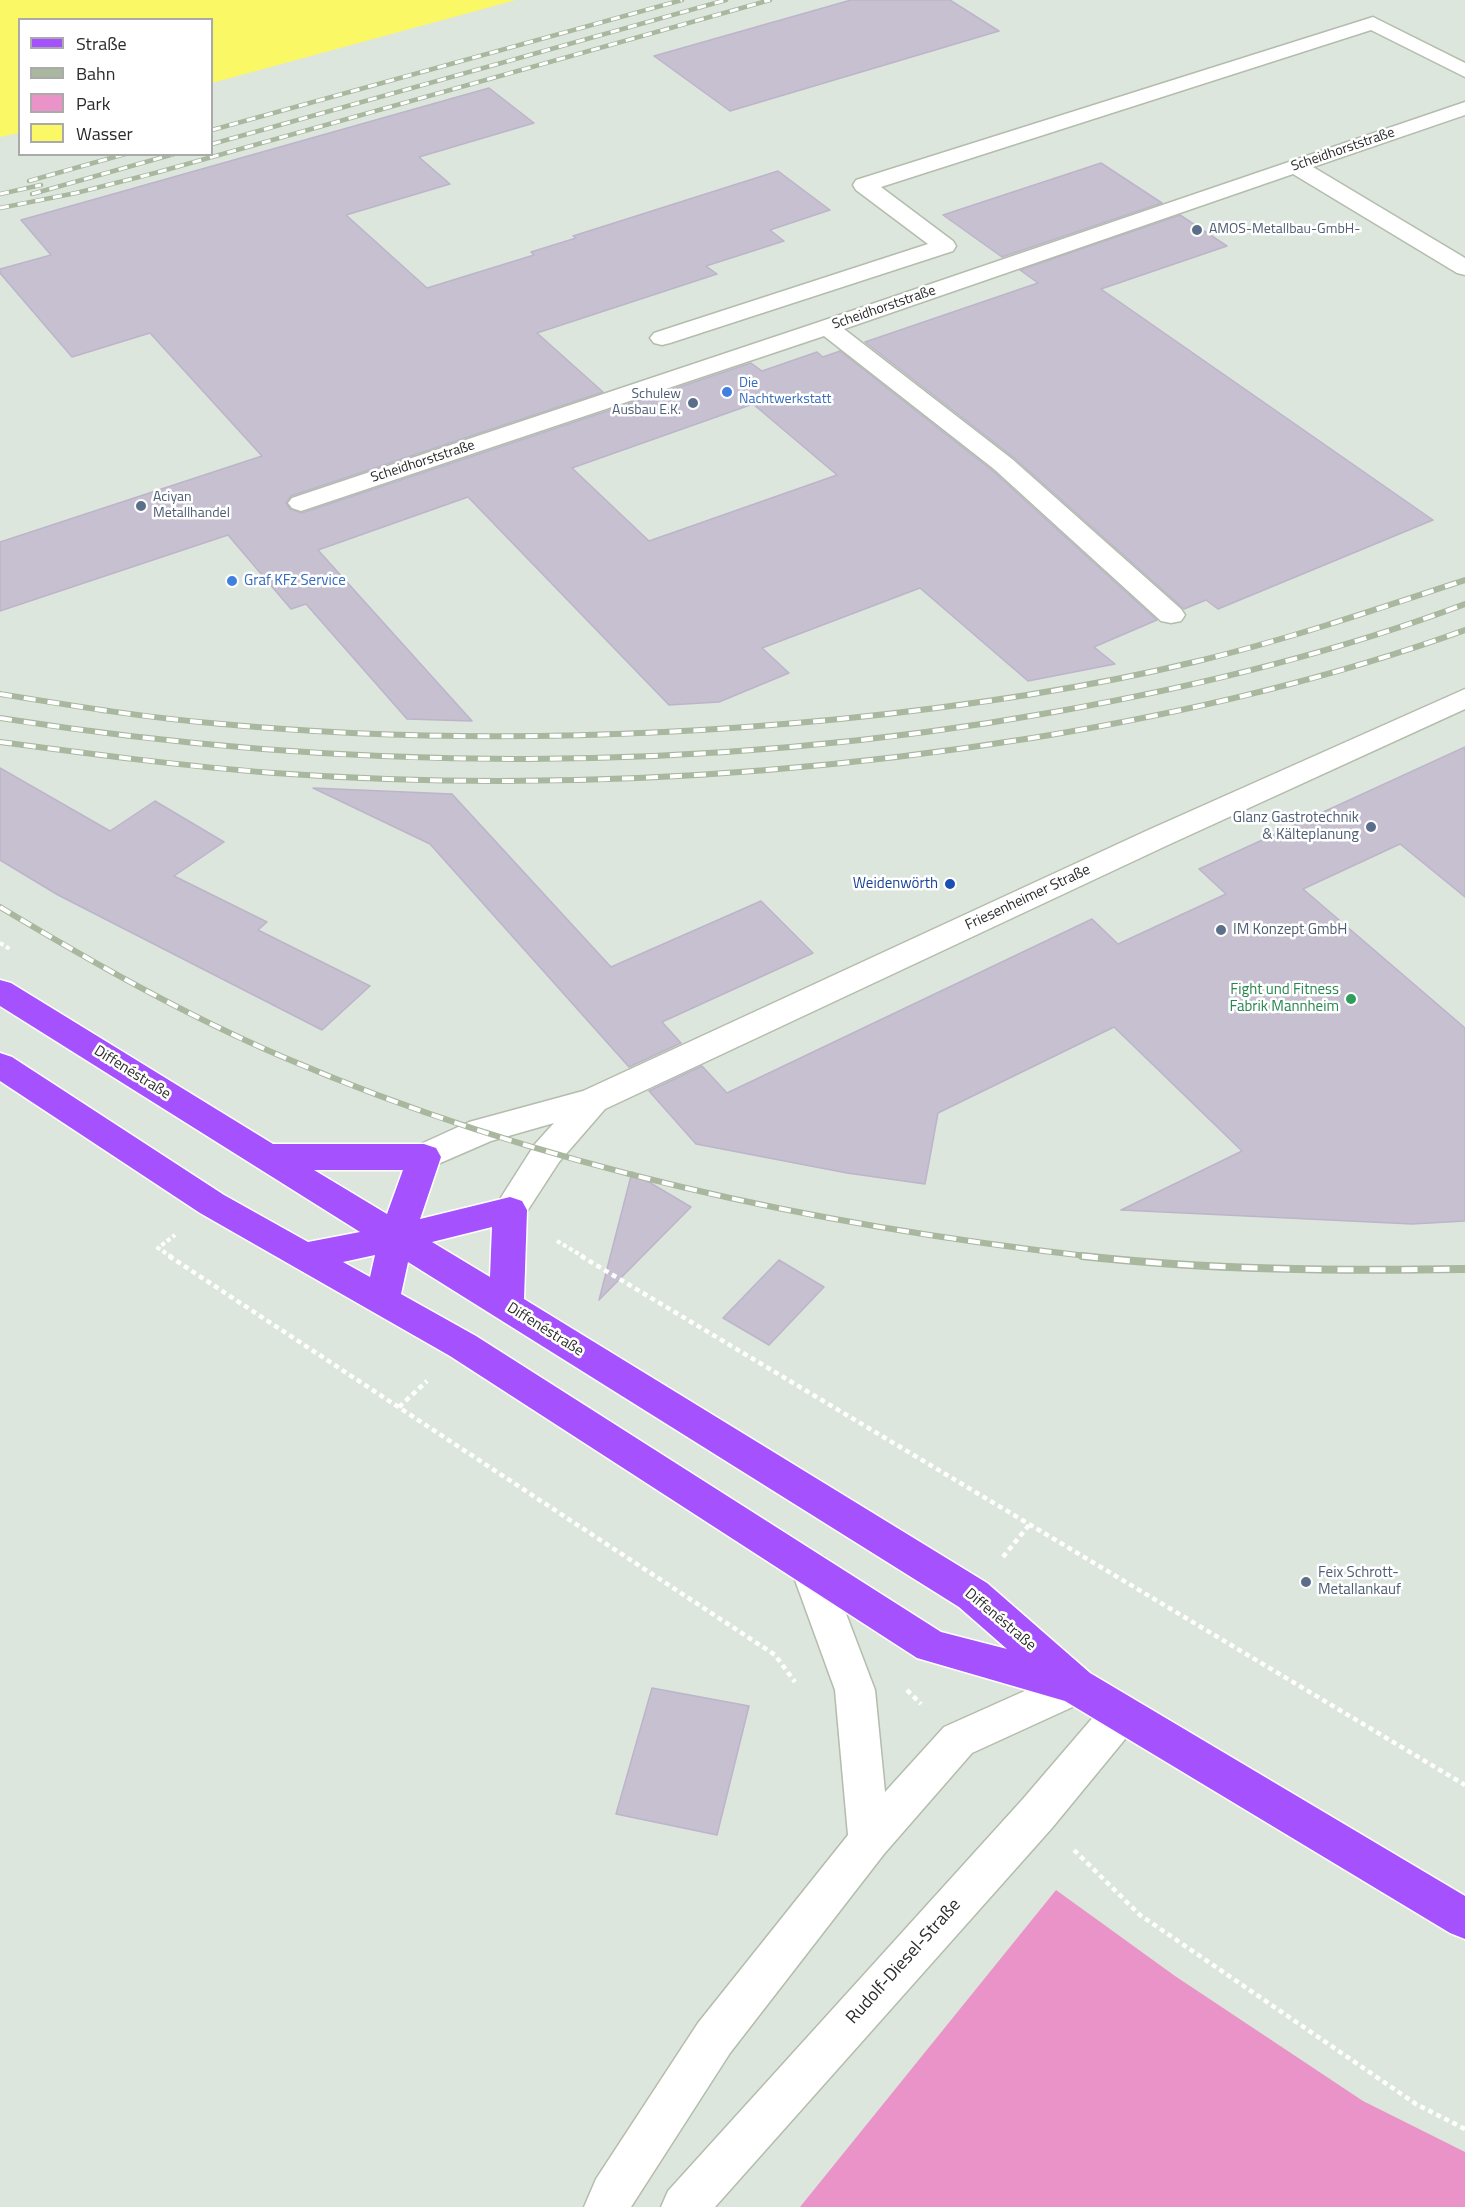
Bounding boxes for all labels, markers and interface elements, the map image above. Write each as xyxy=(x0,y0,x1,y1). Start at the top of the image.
legend xyxy=(18,18,213,156)
text: Straße xyxy=(76,30,127,57)
text: Bahn xyxy=(76,60,115,87)
text: Park xyxy=(76,90,110,117)
text: Wasser xyxy=(76,120,133,147)
street label: Scheidhorststraße xyxy=(1289,124,1397,176)
place label: AMOS-Metallbau-GmbH- xyxy=(1209,222,1360,238)
marker: AMOS-Metallbau-GmbH- xyxy=(1190,223,1204,237)
street label: Scheidhorststraße xyxy=(830,282,938,334)
place label: Die Nachtwerkstatt xyxy=(739,376,831,408)
marker: Die Nachtwerkstatt xyxy=(720,385,734,399)
place label: Schulew Ausbau E.K. xyxy=(612,387,681,419)
marker: Schulew Ausbau E.K. xyxy=(686,396,700,410)
street label: Scheidhorststraße xyxy=(369,437,477,487)
place label: Aciyan Metallhandel xyxy=(153,490,230,522)
marker: Aciyan Metallhandel xyxy=(134,499,148,513)
place label: Graf KFz Service xyxy=(244,572,346,590)
marker: Graf KFz Service xyxy=(225,574,239,588)
place label: Glanz Gastrotechnik & Kälteplanung xyxy=(1233,809,1359,844)
marker: Glanz Gastrotechnik & Kälteplanung xyxy=(1364,820,1378,834)
street label: Friesenheimer Straße xyxy=(963,861,1093,935)
place label: Weidenwörth xyxy=(853,875,938,893)
marker: Weidenwörth xyxy=(943,877,957,891)
place label: IM Konzept GmbH xyxy=(1233,921,1347,939)
marker: IM Konzept GmbH xyxy=(1214,923,1228,937)
place label: Fight und Fitness Fabrik Mannheim xyxy=(1230,981,1339,1016)
marker: Fight und Fitness Fabrik Mannheim xyxy=(1344,992,1358,1006)
street label: Diffenéstraße xyxy=(90,1042,174,1104)
street label: Diffenéstraße xyxy=(503,1299,587,1361)
place label: Feix Schrott- Metallankauf xyxy=(1318,1564,1401,1599)
marker: Feix Schrott- Metallankauf xyxy=(1299,1575,1313,1589)
street label: Diffenéstraße xyxy=(961,1585,1039,1655)
street label: Rudolf-Diesel-Straße xyxy=(842,1895,966,2029)

